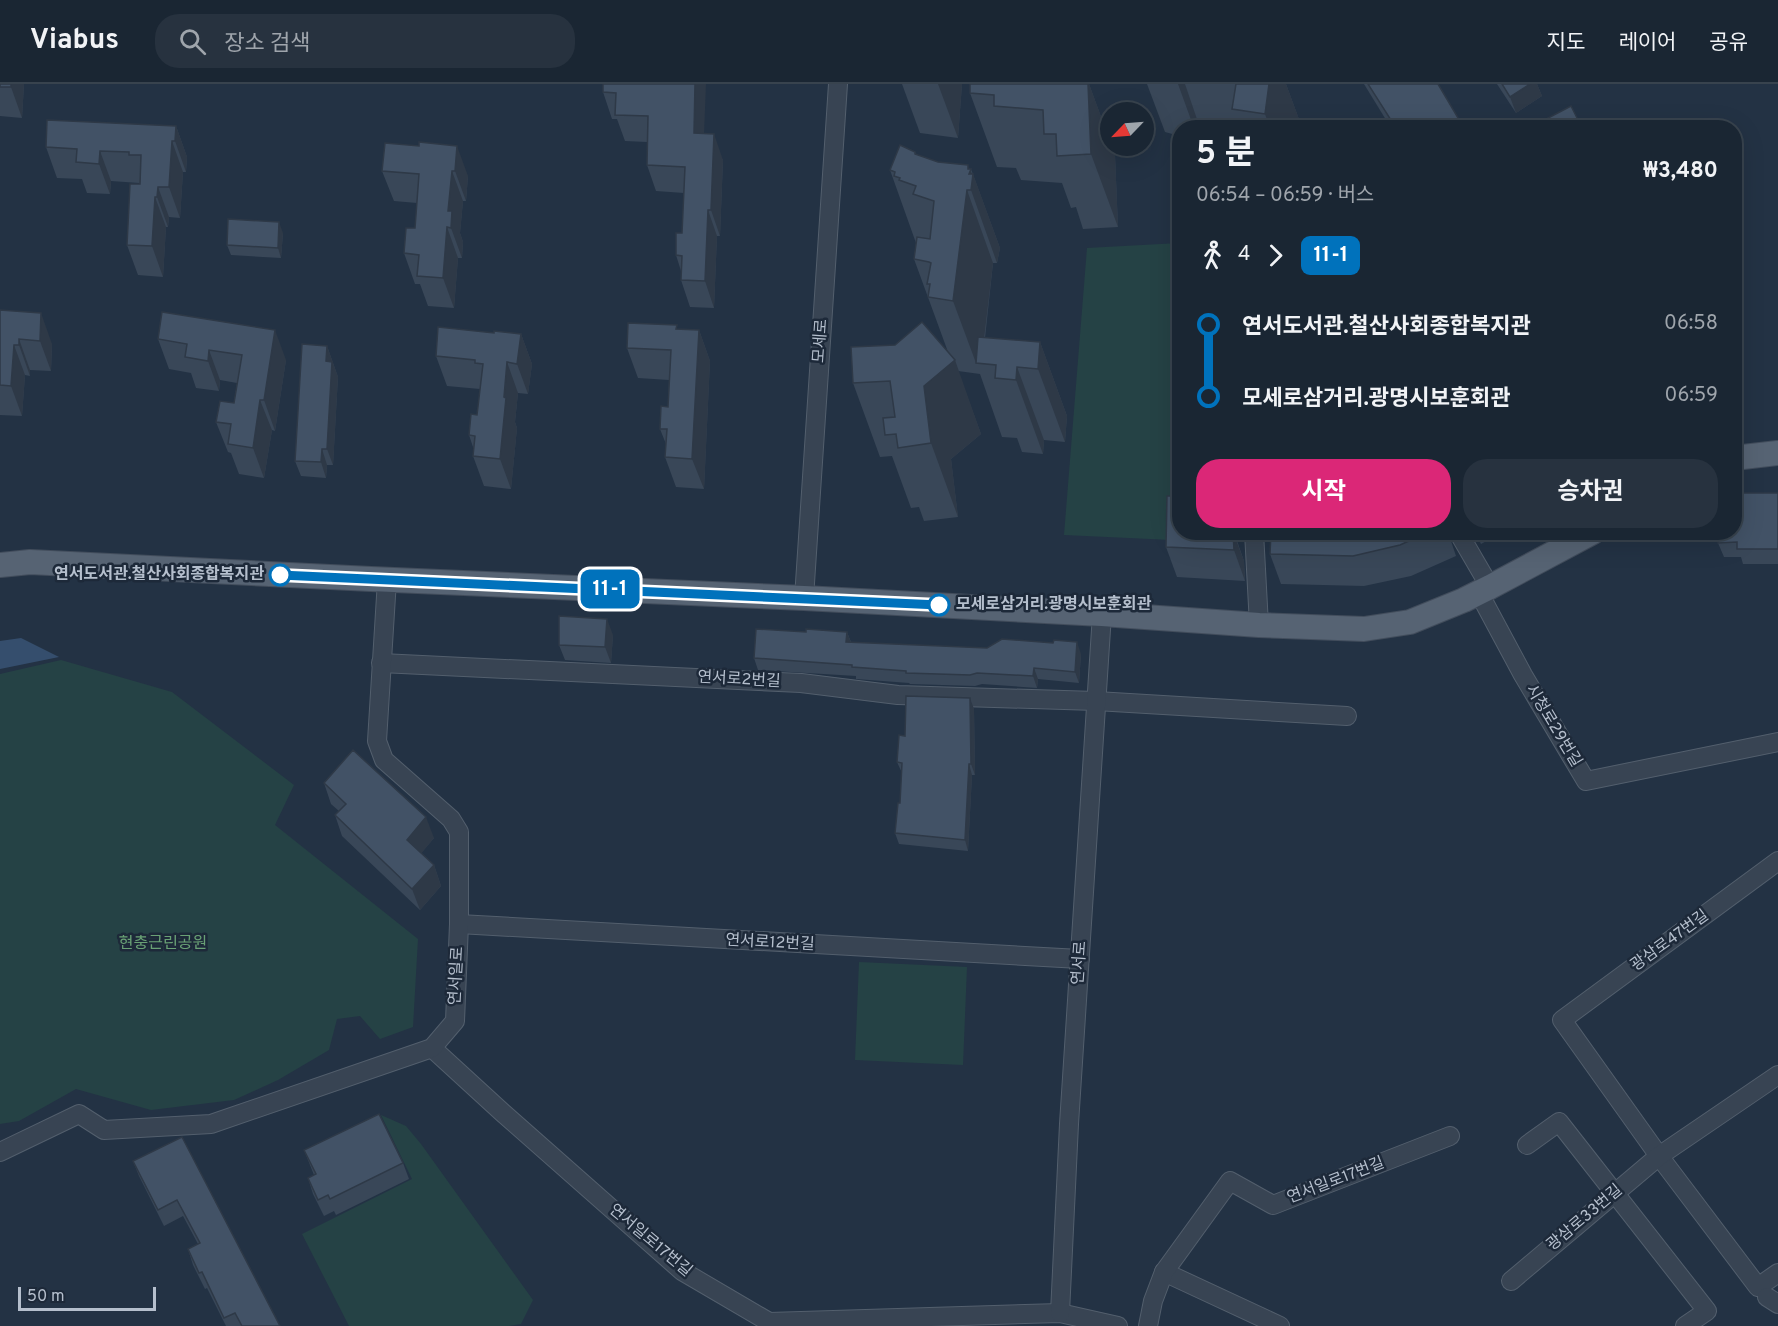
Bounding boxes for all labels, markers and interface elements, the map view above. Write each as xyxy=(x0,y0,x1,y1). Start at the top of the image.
search box xyxy=(155,14,575,68)
text: Viabus xyxy=(30,23,119,59)
icon: search xyxy=(176,25,209,58)
text: 지도 xyxy=(1547,30,1585,57)
text: 레이어 xyxy=(1618,30,1676,57)
text: 공유 xyxy=(1709,30,1748,57)
text: 장소 검색 xyxy=(224,31,310,58)
north arrow xyxy=(1100,102,1154,156)
map controls xyxy=(1100,102,1154,156)
text: 5 분 xyxy=(1196,134,1255,176)
text: ₩3,480 xyxy=(1643,158,1718,185)
text: 06:54 – 06:59 · 버스 xyxy=(1196,183,1374,209)
icon: walk xyxy=(1196,239,1229,272)
icon: forward xyxy=(1259,239,1292,272)
text: 4 xyxy=(1238,242,1250,268)
text: 11-1 xyxy=(1313,242,1348,269)
text: 06:58 xyxy=(1664,311,1718,337)
text: 연서도서관.철산사회종합복지관 xyxy=(1242,314,1531,341)
street label: 모세로 xyxy=(809,318,833,364)
text: 06:59 xyxy=(1665,383,1718,409)
text: 모세로삼거리.광명시보훈회관 xyxy=(1242,386,1510,413)
button: 시작 xyxy=(1196,459,1451,528)
button: 승차권 xyxy=(1463,459,1718,528)
place label: 연서도서관.철산사회종합복지관 xyxy=(54,564,264,585)
marker: 연서도서관.철산사회종합복지관 xyxy=(269,564,291,586)
line badge: 11-1 xyxy=(568,570,652,608)
text: 11-1 xyxy=(593,576,627,603)
marker: 모세로삼거리.광명시보훈회관 xyxy=(928,594,950,616)
place label: 모세로삼거리.광명시보훈회관 xyxy=(956,595,1152,615)
street label: 연서로2번길 xyxy=(697,668,781,692)
street label: 시청로29번길 xyxy=(1520,681,1586,771)
street label: 광삼로47번길 xyxy=(1627,906,1713,976)
street label: 연서로12번길 xyxy=(725,931,815,955)
park label: 현충근린공원 xyxy=(119,934,207,954)
street label: 연서로 xyxy=(1068,940,1092,986)
street label: 연서일로 xyxy=(445,946,469,1006)
street label: 연서일로17번길 xyxy=(1285,1153,1387,1209)
street label: 광삼로33번길 xyxy=(1543,1180,1627,1256)
street label: 연서일로17번길 xyxy=(604,1200,696,1282)
scale bar xyxy=(18,1284,156,1312)
text: 50 m xyxy=(27,1287,65,1307)

